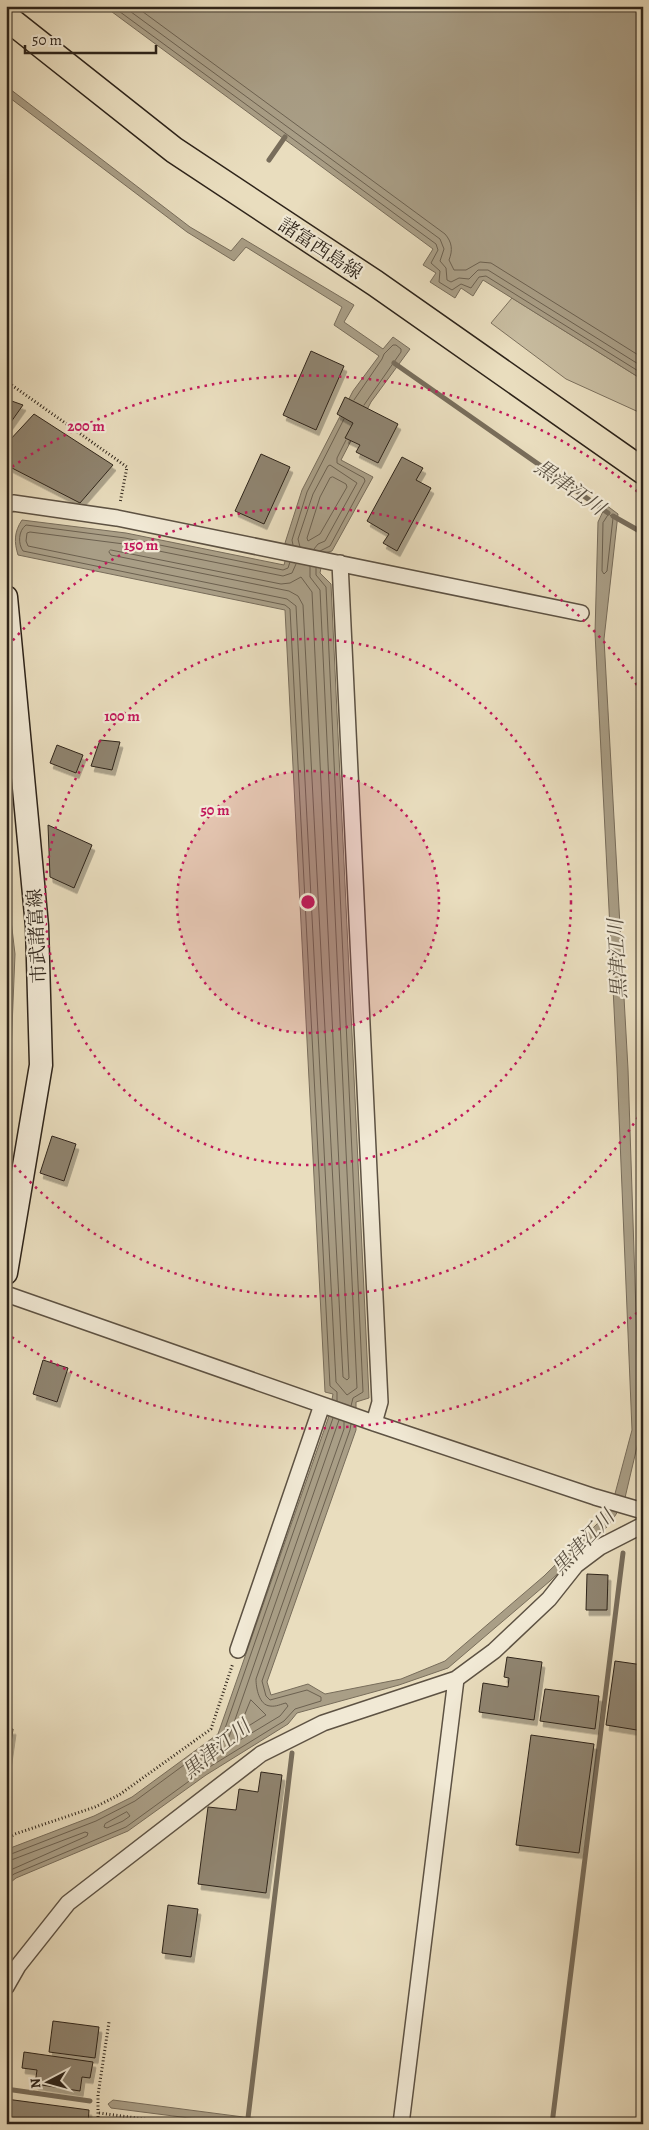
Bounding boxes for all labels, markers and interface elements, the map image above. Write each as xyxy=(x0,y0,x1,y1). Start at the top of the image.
scale bar xyxy=(25,22,156,54)
text: 50 m xyxy=(32,30,62,50)
street label: 諸富西島線 xyxy=(274,212,367,286)
text: 200 m xyxy=(67,416,105,436)
water label: 黒津江川 xyxy=(529,453,612,523)
text: 150 m xyxy=(124,535,159,555)
text: 100 m xyxy=(104,706,140,726)
text: 50 m xyxy=(200,800,230,820)
street label: 市武諸富線 xyxy=(22,888,52,984)
centre of rings xyxy=(299,893,317,911)
water label: 黒津江川 xyxy=(602,916,633,1000)
water label: 黒津江川 xyxy=(546,1502,622,1581)
water label: 黒津江川 xyxy=(177,1712,257,1785)
north arrow xyxy=(22,2058,72,2108)
text: N xyxy=(26,2077,46,2089)

